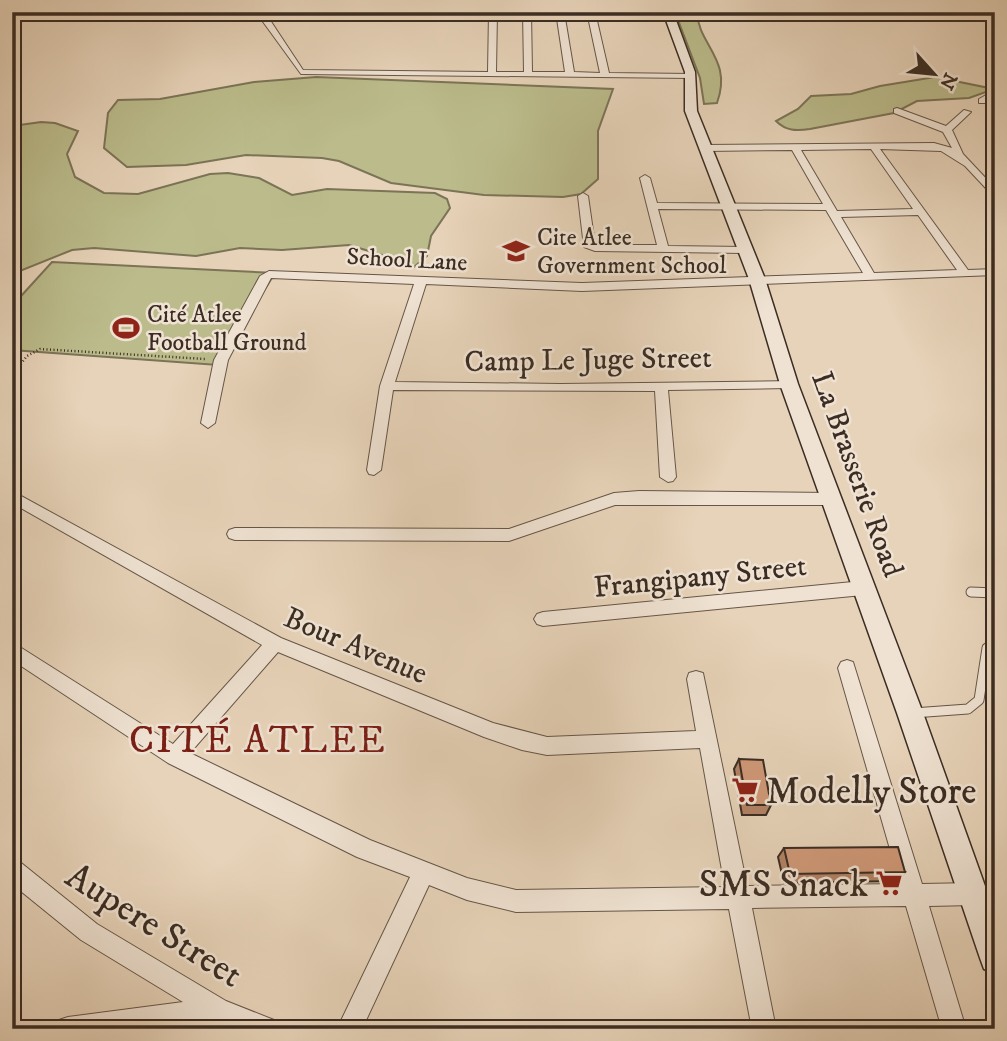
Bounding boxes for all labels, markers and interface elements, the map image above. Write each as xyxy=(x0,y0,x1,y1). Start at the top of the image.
north arrow xyxy=(898,38,968,108)
text: N xyxy=(934,69,962,94)
place label: Cite Atlee Government School xyxy=(537,223,727,281)
school or university icon: Cite Atlee Government School xyxy=(501,236,531,266)
street label: School Lane xyxy=(346,242,468,278)
place label: Cité Atlee Football Ground xyxy=(147,300,306,358)
sports icon: Cité Atlee Football Ground xyxy=(111,313,141,343)
street label: Camp Le Juge Street xyxy=(464,340,712,381)
street label: La Brasserie Road xyxy=(802,367,911,582)
street label: Frangipany Street xyxy=(592,548,808,607)
street label: Bour Avenue xyxy=(278,600,433,693)
district label: CITÉ ATLEE xyxy=(129,717,387,765)
place label: Modelly Store xyxy=(766,769,977,816)
supermarket icon: Modelly Store xyxy=(730,775,760,805)
street label: Aupere Street xyxy=(56,853,251,999)
place label: SMS Snack xyxy=(699,862,868,909)
supermarket icon: SMS Snack xyxy=(874,868,904,898)

